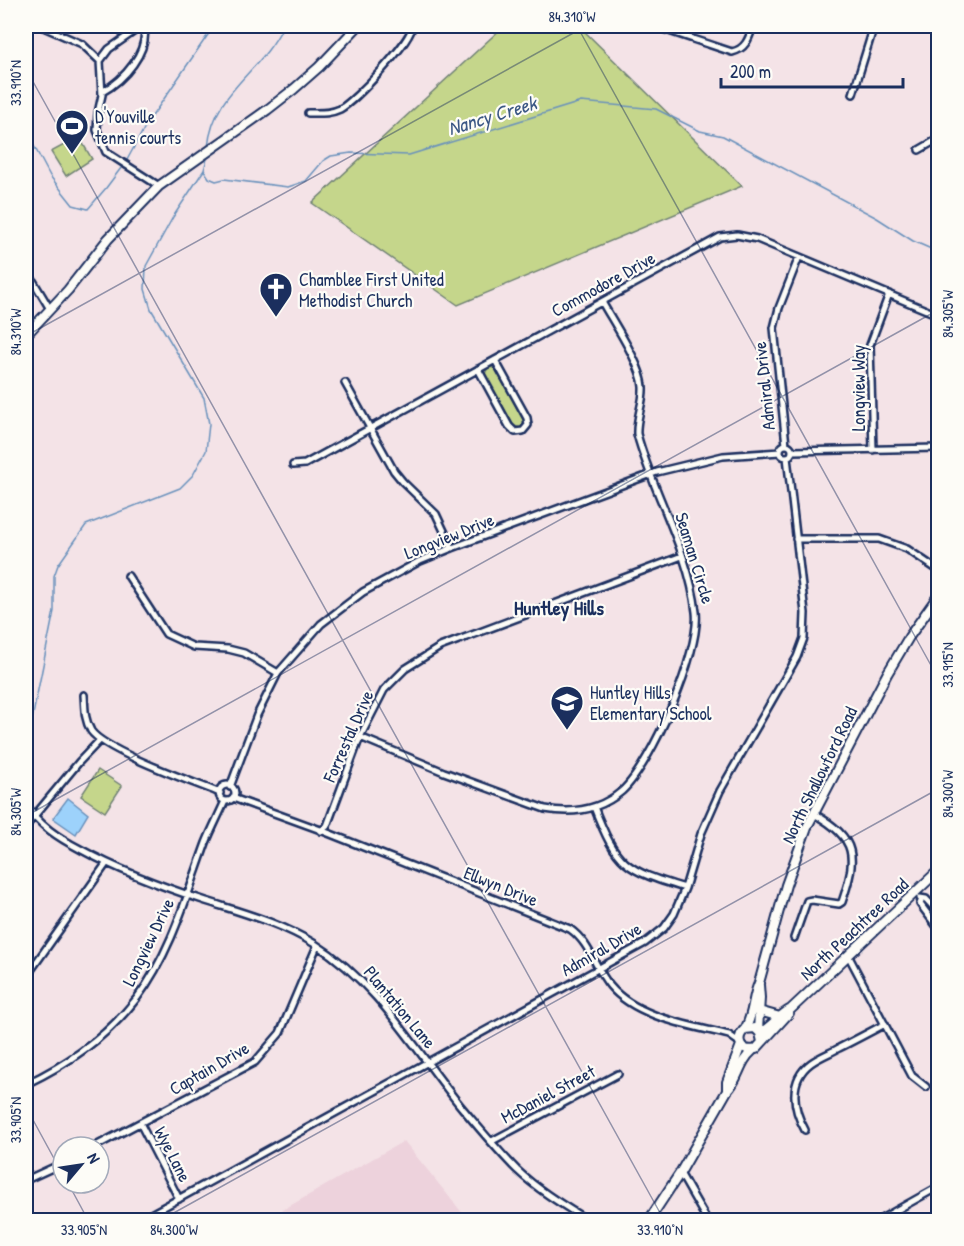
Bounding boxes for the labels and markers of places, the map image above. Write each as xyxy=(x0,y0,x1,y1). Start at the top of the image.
place label: D'Youville tennis courts xyxy=(95,104,181,150)
sports icon: D'Youville tennis courts xyxy=(54,108,90,155)
place label: Chamblee First United Methodist Church xyxy=(299,267,444,313)
church icon: Chamblee First United Methodist Church xyxy=(258,271,294,318)
place label: Huntley Hills Elementary School xyxy=(590,680,712,726)
school or university icon: Huntley Hills Elementary School xyxy=(549,684,585,731)

